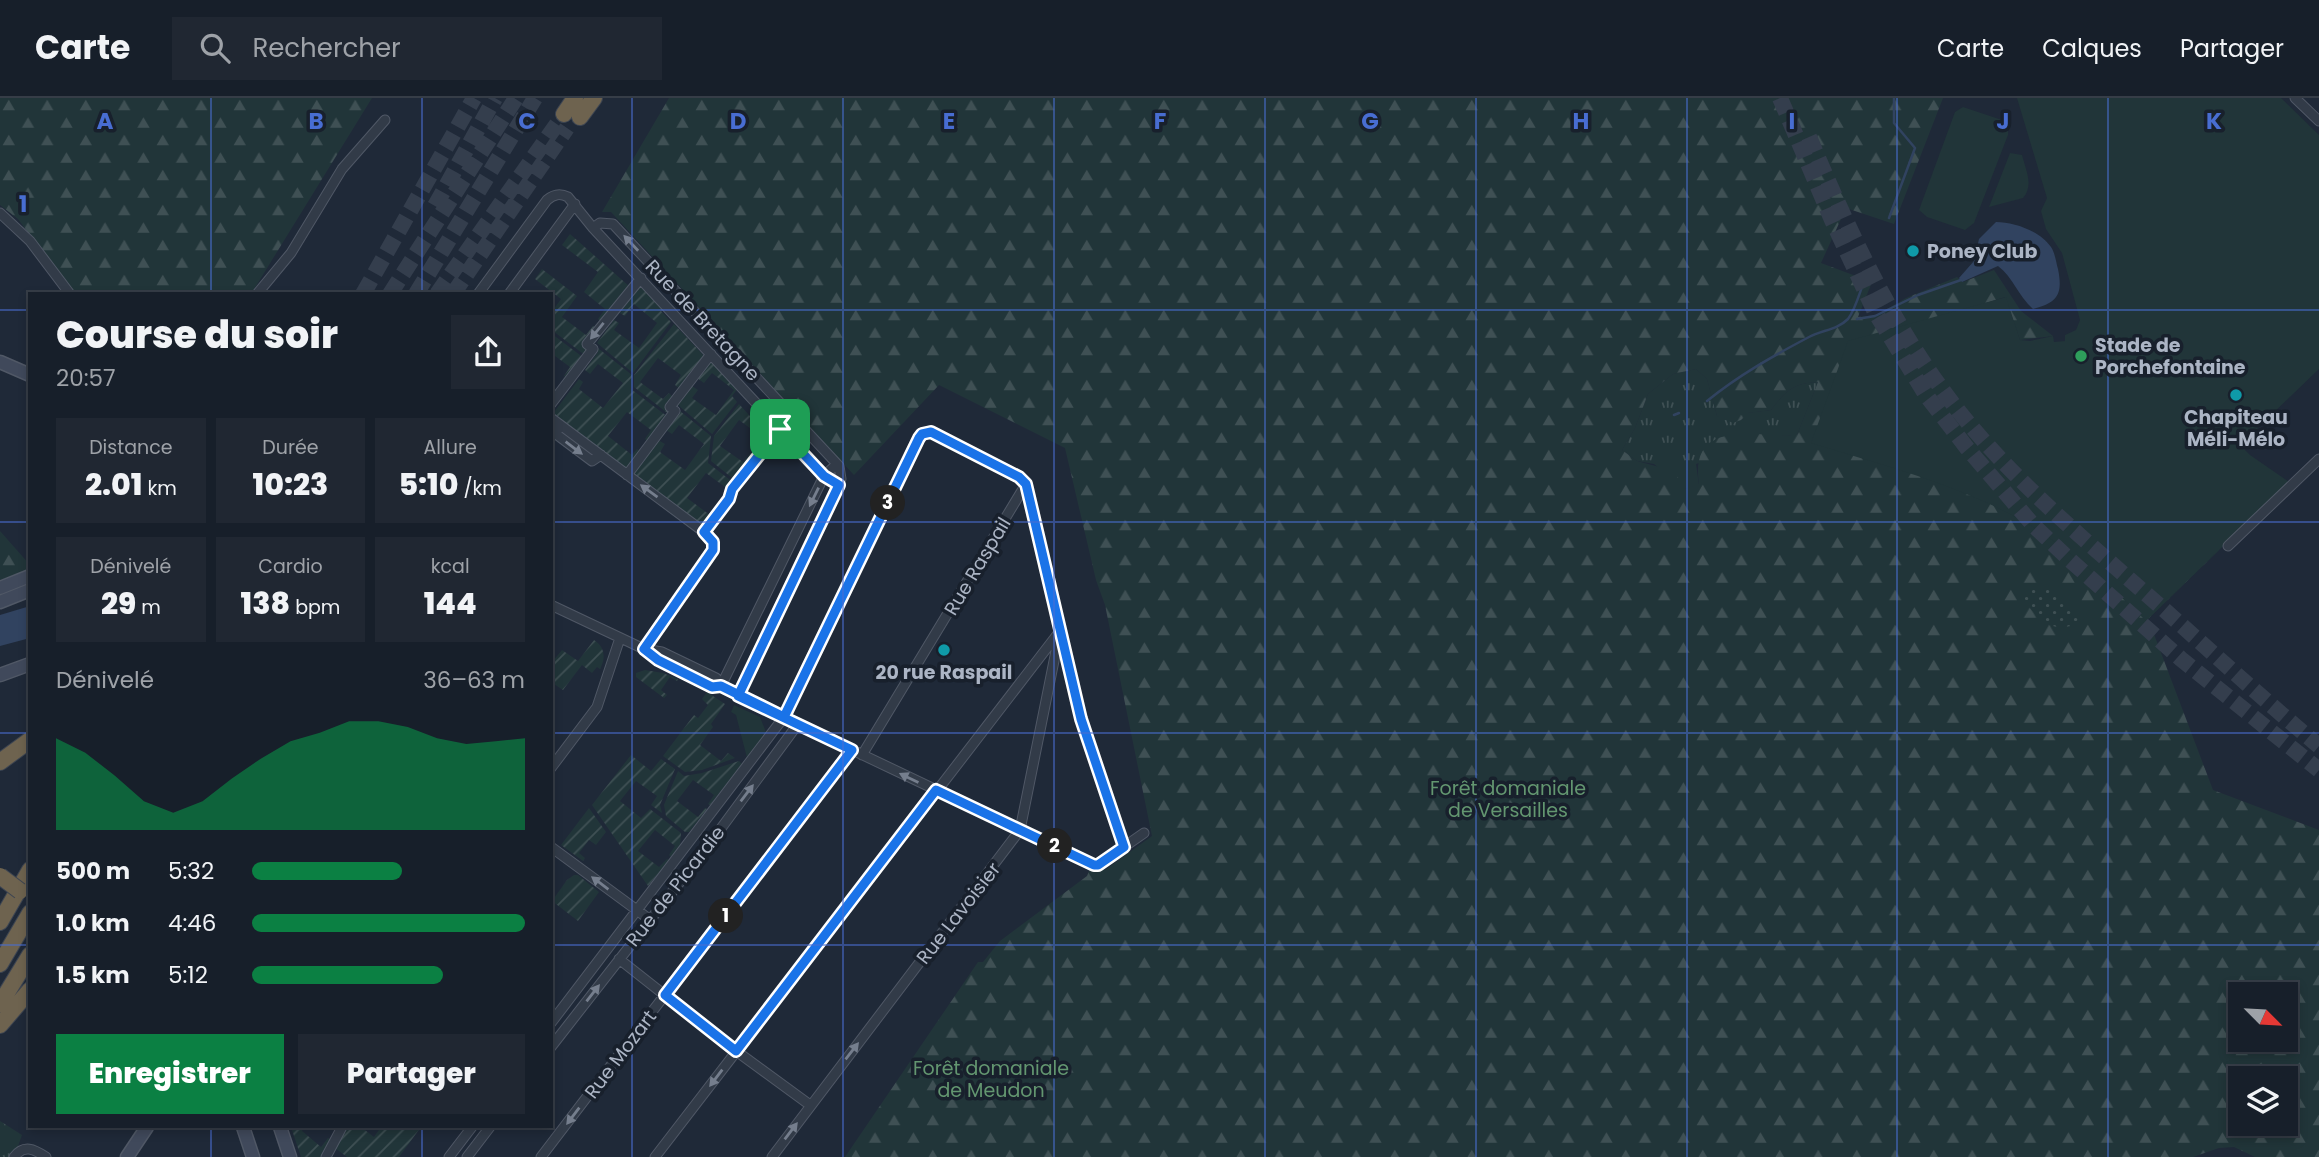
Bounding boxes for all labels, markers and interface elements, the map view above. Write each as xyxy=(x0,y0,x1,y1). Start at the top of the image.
search box xyxy=(172,17,662,80)
text: Carte xyxy=(35,24,130,71)
icon: search xyxy=(196,29,234,67)
text: Rechercher xyxy=(252,30,401,66)
text: Carte xyxy=(1937,32,2004,65)
text: Calques xyxy=(2042,32,2142,65)
text: Partager xyxy=(2180,32,2284,65)
text: A xyxy=(97,105,114,137)
text: B xyxy=(308,105,324,137)
text: C xyxy=(518,105,536,137)
text: D xyxy=(730,105,746,137)
text: E xyxy=(943,105,955,137)
text: F xyxy=(1154,105,1166,137)
text: G xyxy=(1361,105,1379,137)
text: H xyxy=(1573,105,1589,137)
text: I xyxy=(1789,105,1795,137)
text: J xyxy=(1996,105,2010,137)
text: K xyxy=(2206,105,2222,137)
text: 1 xyxy=(19,188,27,220)
one-way arrow xyxy=(624,235,640,252)
place label: Poney Club xyxy=(1927,238,2037,265)
marker: Poney Club xyxy=(1905,243,1921,259)
street label: Rue de Bretagne xyxy=(639,254,766,387)
text: Course du soir xyxy=(56,308,338,361)
button: share xyxy=(451,315,525,389)
one-way arrow xyxy=(590,321,605,339)
place label: Stade de Porchefontaine xyxy=(2095,332,2246,381)
marker: Stade de Porchefontaine xyxy=(2073,348,2089,364)
text: 20:57 xyxy=(56,362,116,394)
marker: Chapiteau Méli-Mélo xyxy=(2228,387,2244,403)
pin xyxy=(750,399,810,459)
place label: Chapiteau Méli-Mélo xyxy=(2184,404,2288,453)
icon: arrive xyxy=(761,410,799,448)
text: Distance xyxy=(89,434,172,461)
text: Durée xyxy=(262,434,319,461)
text: Allure xyxy=(424,434,477,461)
one-way arrow xyxy=(565,441,583,455)
text: 2.01 xyxy=(85,463,142,506)
text: 10:23 xyxy=(253,463,328,506)
text: 5:10 xyxy=(398,463,458,506)
text: km xyxy=(142,475,177,502)
text: /km xyxy=(458,475,502,502)
one-way arrow xyxy=(640,484,658,498)
pin: 3 xyxy=(870,486,906,520)
one-way arrow xyxy=(808,487,820,507)
text: 3 xyxy=(882,489,893,516)
street label: Rue Raspail xyxy=(938,512,1017,620)
text: Dénivelé xyxy=(90,553,171,580)
text: Cardio xyxy=(258,553,323,580)
text: kcal xyxy=(431,553,470,580)
text: 29 xyxy=(101,582,136,625)
text: 138 xyxy=(241,582,290,625)
text: 144 xyxy=(424,582,477,625)
text: m xyxy=(136,594,161,621)
text: bpm xyxy=(290,594,340,621)
marker: 20 rue Raspail xyxy=(936,642,952,658)
place label: 20 rue Raspail xyxy=(876,659,1012,686)
text: Dénivelé xyxy=(56,664,154,696)
text: 36–63 m xyxy=(423,664,525,696)
one-way arrow xyxy=(899,772,919,783)
park label: Forêt domaniale de Versailles xyxy=(1430,775,1586,824)
one-way arrow xyxy=(739,784,753,802)
street label: Rue de Picardie xyxy=(620,820,731,952)
pin: 2 xyxy=(1038,828,1072,864)
text: 2 xyxy=(1049,832,1060,859)
text: 500 m xyxy=(56,855,130,887)
text: 5:32 xyxy=(168,855,214,887)
street label: Rue Lavoisier xyxy=(910,857,1007,970)
one-way arrow xyxy=(591,876,609,890)
pin: 1 xyxy=(708,898,744,934)
text: 1 xyxy=(722,902,729,929)
text: 1.0 km xyxy=(56,907,130,939)
text: 4:46 xyxy=(168,907,216,939)
text: 1.5 km xyxy=(56,959,130,991)
text: 5:12 xyxy=(168,959,208,991)
north arrow xyxy=(2228,982,2298,1052)
map controls xyxy=(2228,982,2298,1136)
one-way arrow xyxy=(585,984,600,1002)
street label: Rue Mozart xyxy=(578,1004,663,1104)
button: Enregistrer xyxy=(56,1034,284,1114)
button: Partager xyxy=(298,1034,525,1114)
one-way arrow xyxy=(845,1042,859,1060)
park label: Forêt domaniale de Meudon xyxy=(913,1055,1069,1104)
button: layers xyxy=(2228,1066,2298,1136)
one-way arrow xyxy=(709,1069,723,1087)
one-way arrow xyxy=(565,1106,580,1124)
one-way arrow xyxy=(784,1122,798,1140)

